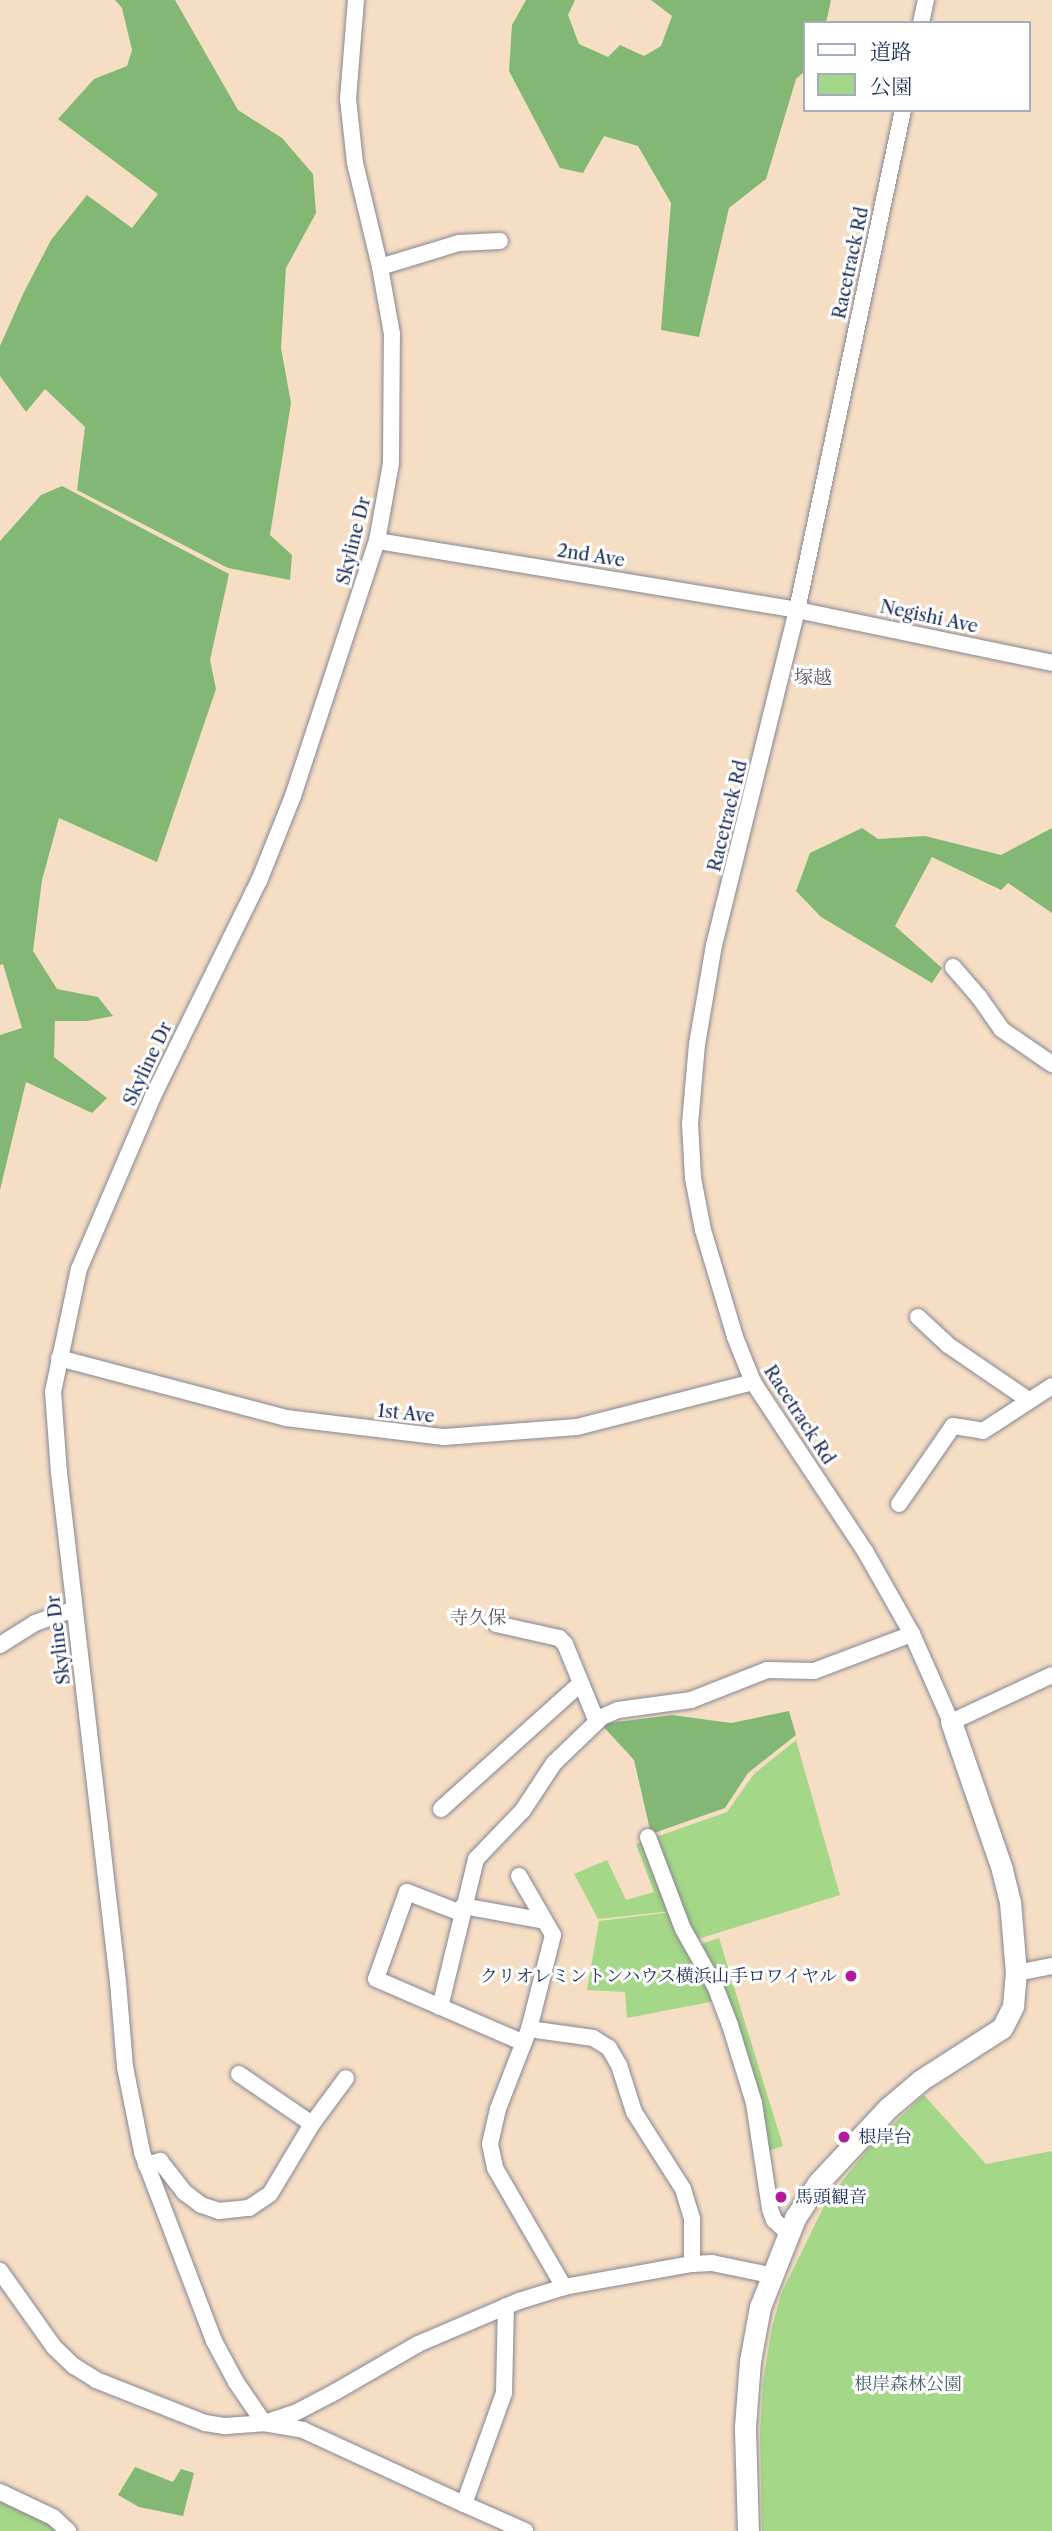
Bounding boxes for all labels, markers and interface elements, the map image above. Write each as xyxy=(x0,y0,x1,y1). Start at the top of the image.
legend xyxy=(804,21,1031,112)
text: 道路 xyxy=(870,39,912,64)
text: 公園 xyxy=(870,74,912,99)
street label: Racetrack Rd xyxy=(829,205,873,321)
street label: Skyline Dr xyxy=(333,495,375,587)
street label: 2nd Ave xyxy=(555,540,627,572)
street label: Negishi Ave xyxy=(878,596,980,638)
district label: 塚越 xyxy=(794,667,832,689)
street label: Racetrack Rd xyxy=(704,758,752,874)
street label: Skyline Dr xyxy=(119,1019,177,1109)
street label: Racetrack Rd xyxy=(759,1361,839,1469)
street label: 1st Ave xyxy=(376,1400,436,1428)
street label: Skyline Dr xyxy=(43,1594,75,1686)
district label: 寺久保 xyxy=(450,1607,506,1629)
place label: クリオレミントンハウス横浜山手ロワイヤル xyxy=(477,1965,837,1987)
marker: クリオレミントンハウス横浜山手ロワイヤル xyxy=(843,1968,859,1984)
place label: 根岸台 xyxy=(858,2126,912,2148)
marker: 根岸台 xyxy=(836,2129,852,2145)
place label: 馬頭観音 xyxy=(795,2186,867,2208)
marker: 馬頭観音 xyxy=(773,2189,789,2205)
park label: 根岸森林公園 xyxy=(854,2373,962,2395)

